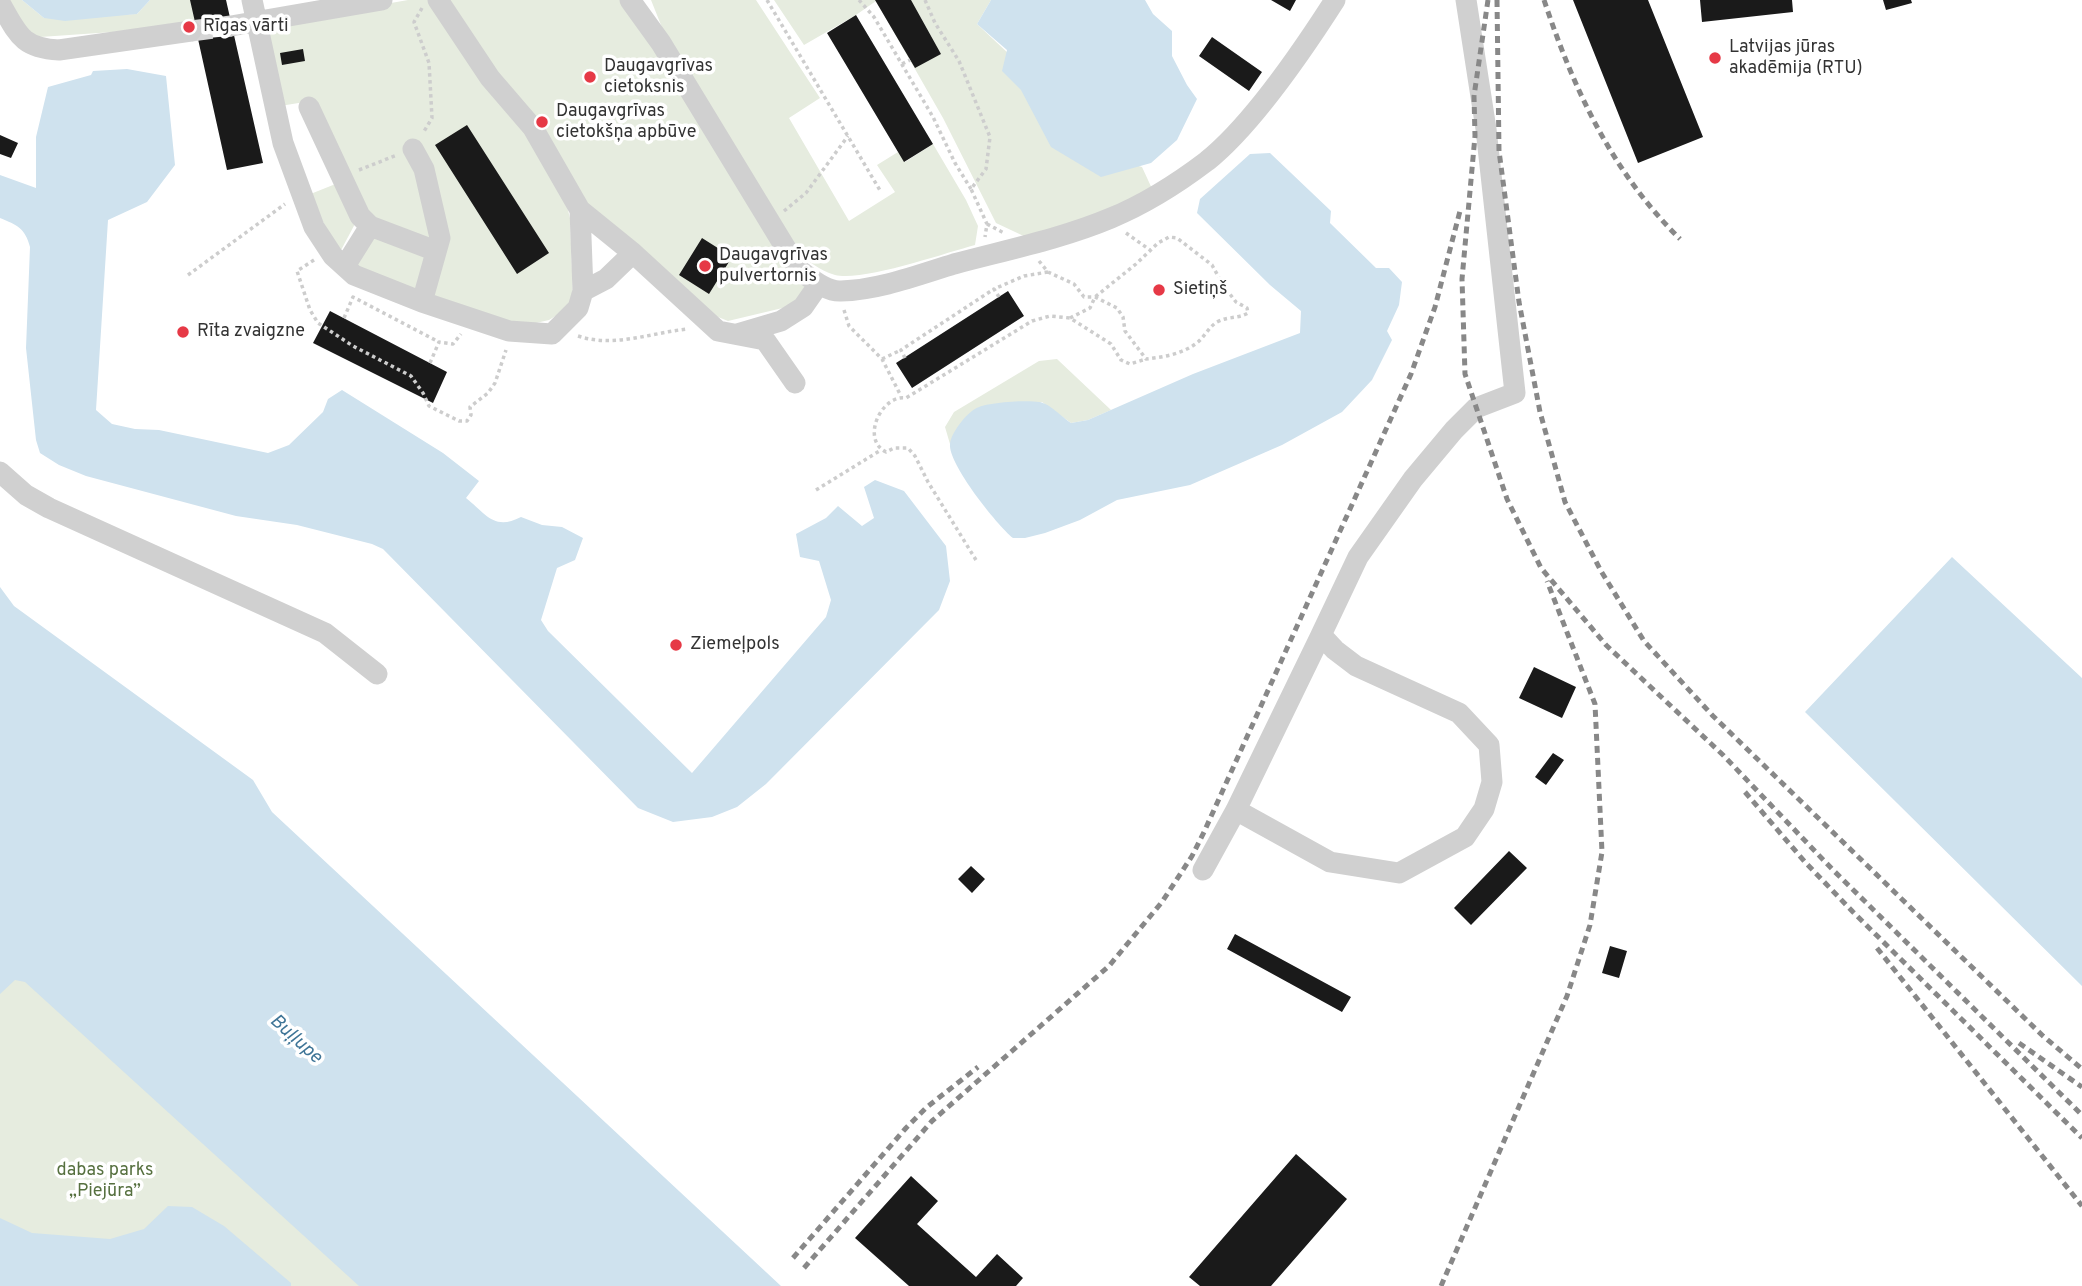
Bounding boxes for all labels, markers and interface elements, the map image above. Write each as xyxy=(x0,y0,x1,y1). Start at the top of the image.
place label: Rīgas vārti xyxy=(203,16,289,38)
marker: Rīgas vārti xyxy=(181,19,197,35)
place label: Latvijas jūras akadēmija (RTU) xyxy=(1729,37,1863,80)
marker: Latvijas jūras akadēmija (RTU) xyxy=(1707,50,1723,66)
place label: Daugavgrīvas cietoksnis xyxy=(604,56,713,98)
marker: Daugavgrīvas cietoksnis xyxy=(582,69,598,85)
place label: Daugavgrīvas cietokšņa apbūve xyxy=(556,101,696,144)
marker: Daugavgrīvas cietokšņa apbūve xyxy=(534,114,550,130)
place label: Daugavgrīvas pulvertornis xyxy=(719,245,828,288)
marker: Daugavgrīvas pulvertornis xyxy=(697,258,713,274)
place label: Sietiņš xyxy=(1173,279,1227,301)
marker: Sietiņš xyxy=(1151,282,1167,298)
place label: Rīta zvaigzne xyxy=(197,321,305,343)
marker: Rīta zvaigzne xyxy=(175,324,191,340)
place label: Ziemeļpols xyxy=(690,634,780,656)
marker: Ziemeļpols xyxy=(668,637,684,653)
water label: Buļļupe xyxy=(264,1011,326,1069)
park label: dabas parks „Piejūra” xyxy=(57,1160,153,1202)

